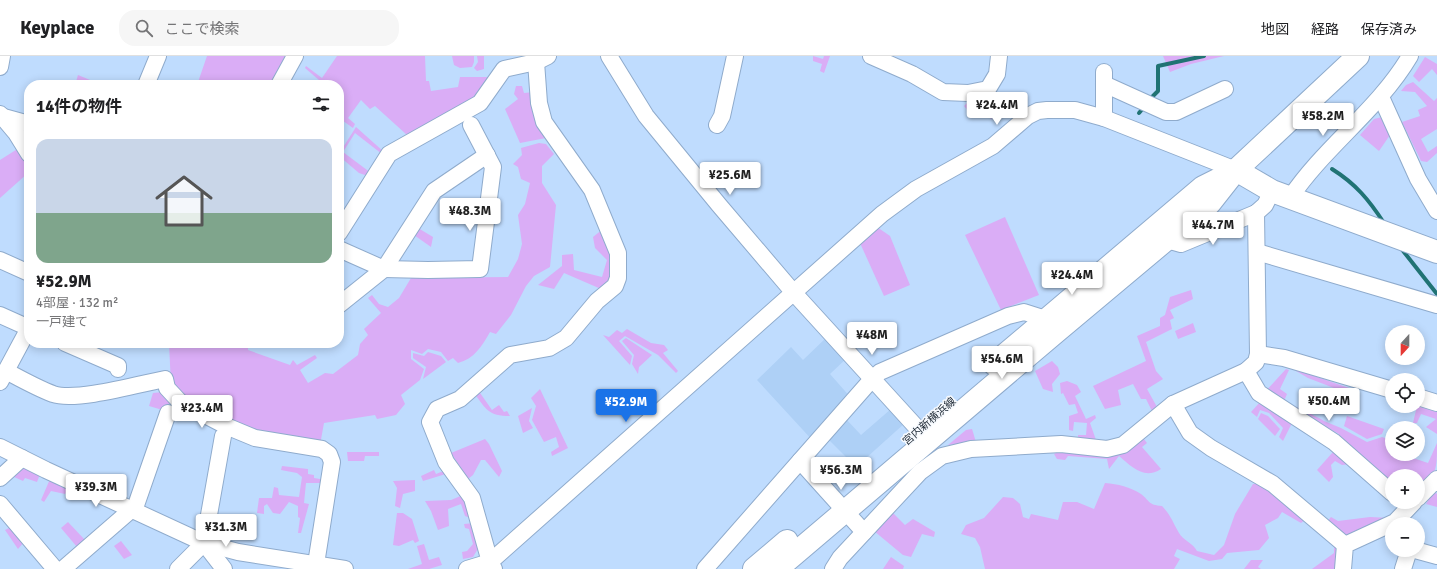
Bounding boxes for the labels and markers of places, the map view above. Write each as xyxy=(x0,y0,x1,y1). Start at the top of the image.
pin: ¥24.4M xyxy=(964,92,1030,126)
pin: ¥58.2M xyxy=(1290,103,1356,137)
pin: ¥25.6M xyxy=(697,162,763,196)
pin: ¥48.3M xyxy=(437,198,503,232)
pin: ¥44.7M xyxy=(1180,212,1246,246)
pin: ¥24.4M xyxy=(1039,262,1105,296)
pin: ¥48M xyxy=(848,322,896,356)
pin: ¥54.6M xyxy=(969,346,1035,380)
pin: ¥50.4M xyxy=(1296,388,1362,422)
pin: ¥52.9M xyxy=(593,389,659,423)
pin: ¥23.4M xyxy=(169,395,235,429)
pin: ¥56.3M xyxy=(808,457,874,491)
pin: ¥39.3M xyxy=(63,474,129,508)
pin: ¥31.3M xyxy=(193,514,259,548)

